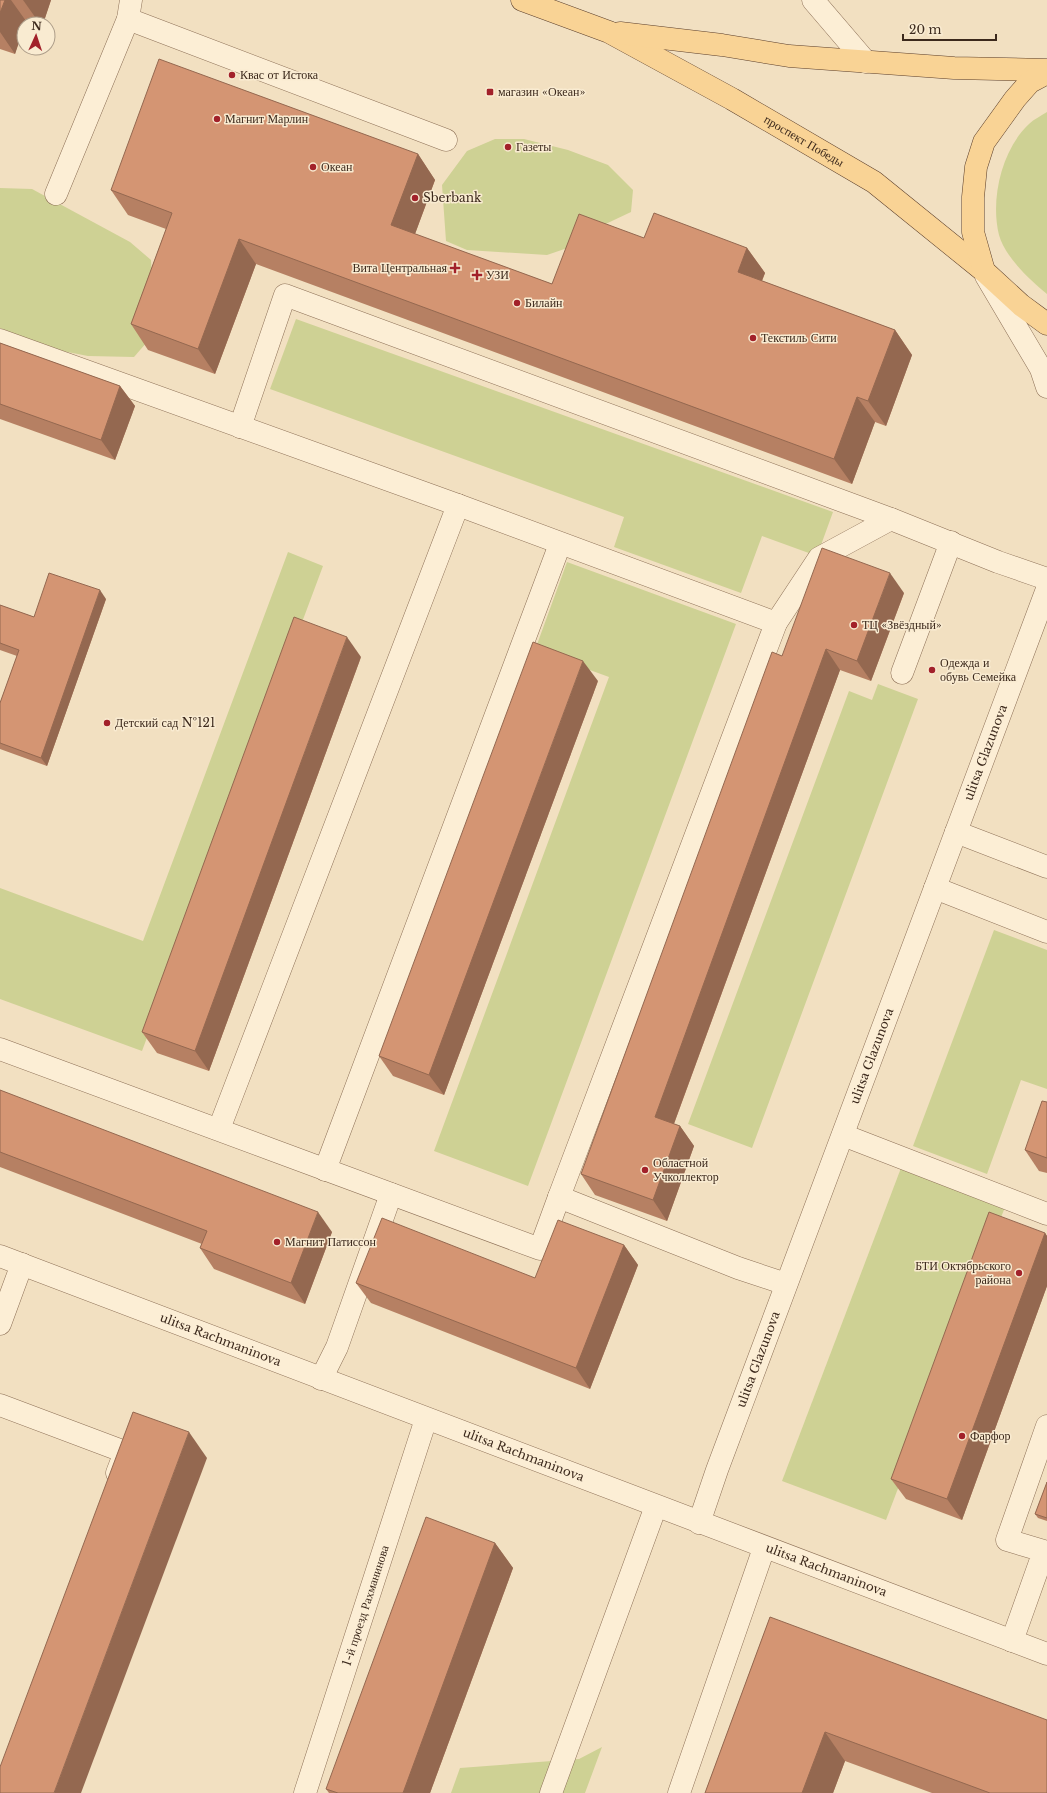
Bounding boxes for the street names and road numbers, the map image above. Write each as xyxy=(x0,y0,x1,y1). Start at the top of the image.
street label: проспект Победы xyxy=(761,111,847,170)
street label: ulitsa Glazunova xyxy=(960,702,1010,803)
street label: ulitsa Glazunova xyxy=(847,1005,897,1106)
street label: ulitsa Glazunova xyxy=(733,1309,783,1409)
street label: ulitsa Rachmaninova xyxy=(158,1310,284,1369)
street label: ulitsa Rachmaninova xyxy=(461,1425,587,1484)
street label: ulitsa Rachmaninova xyxy=(764,1540,890,1600)
street label: 1-й проезд Рахманинова xyxy=(339,1543,392,1668)

